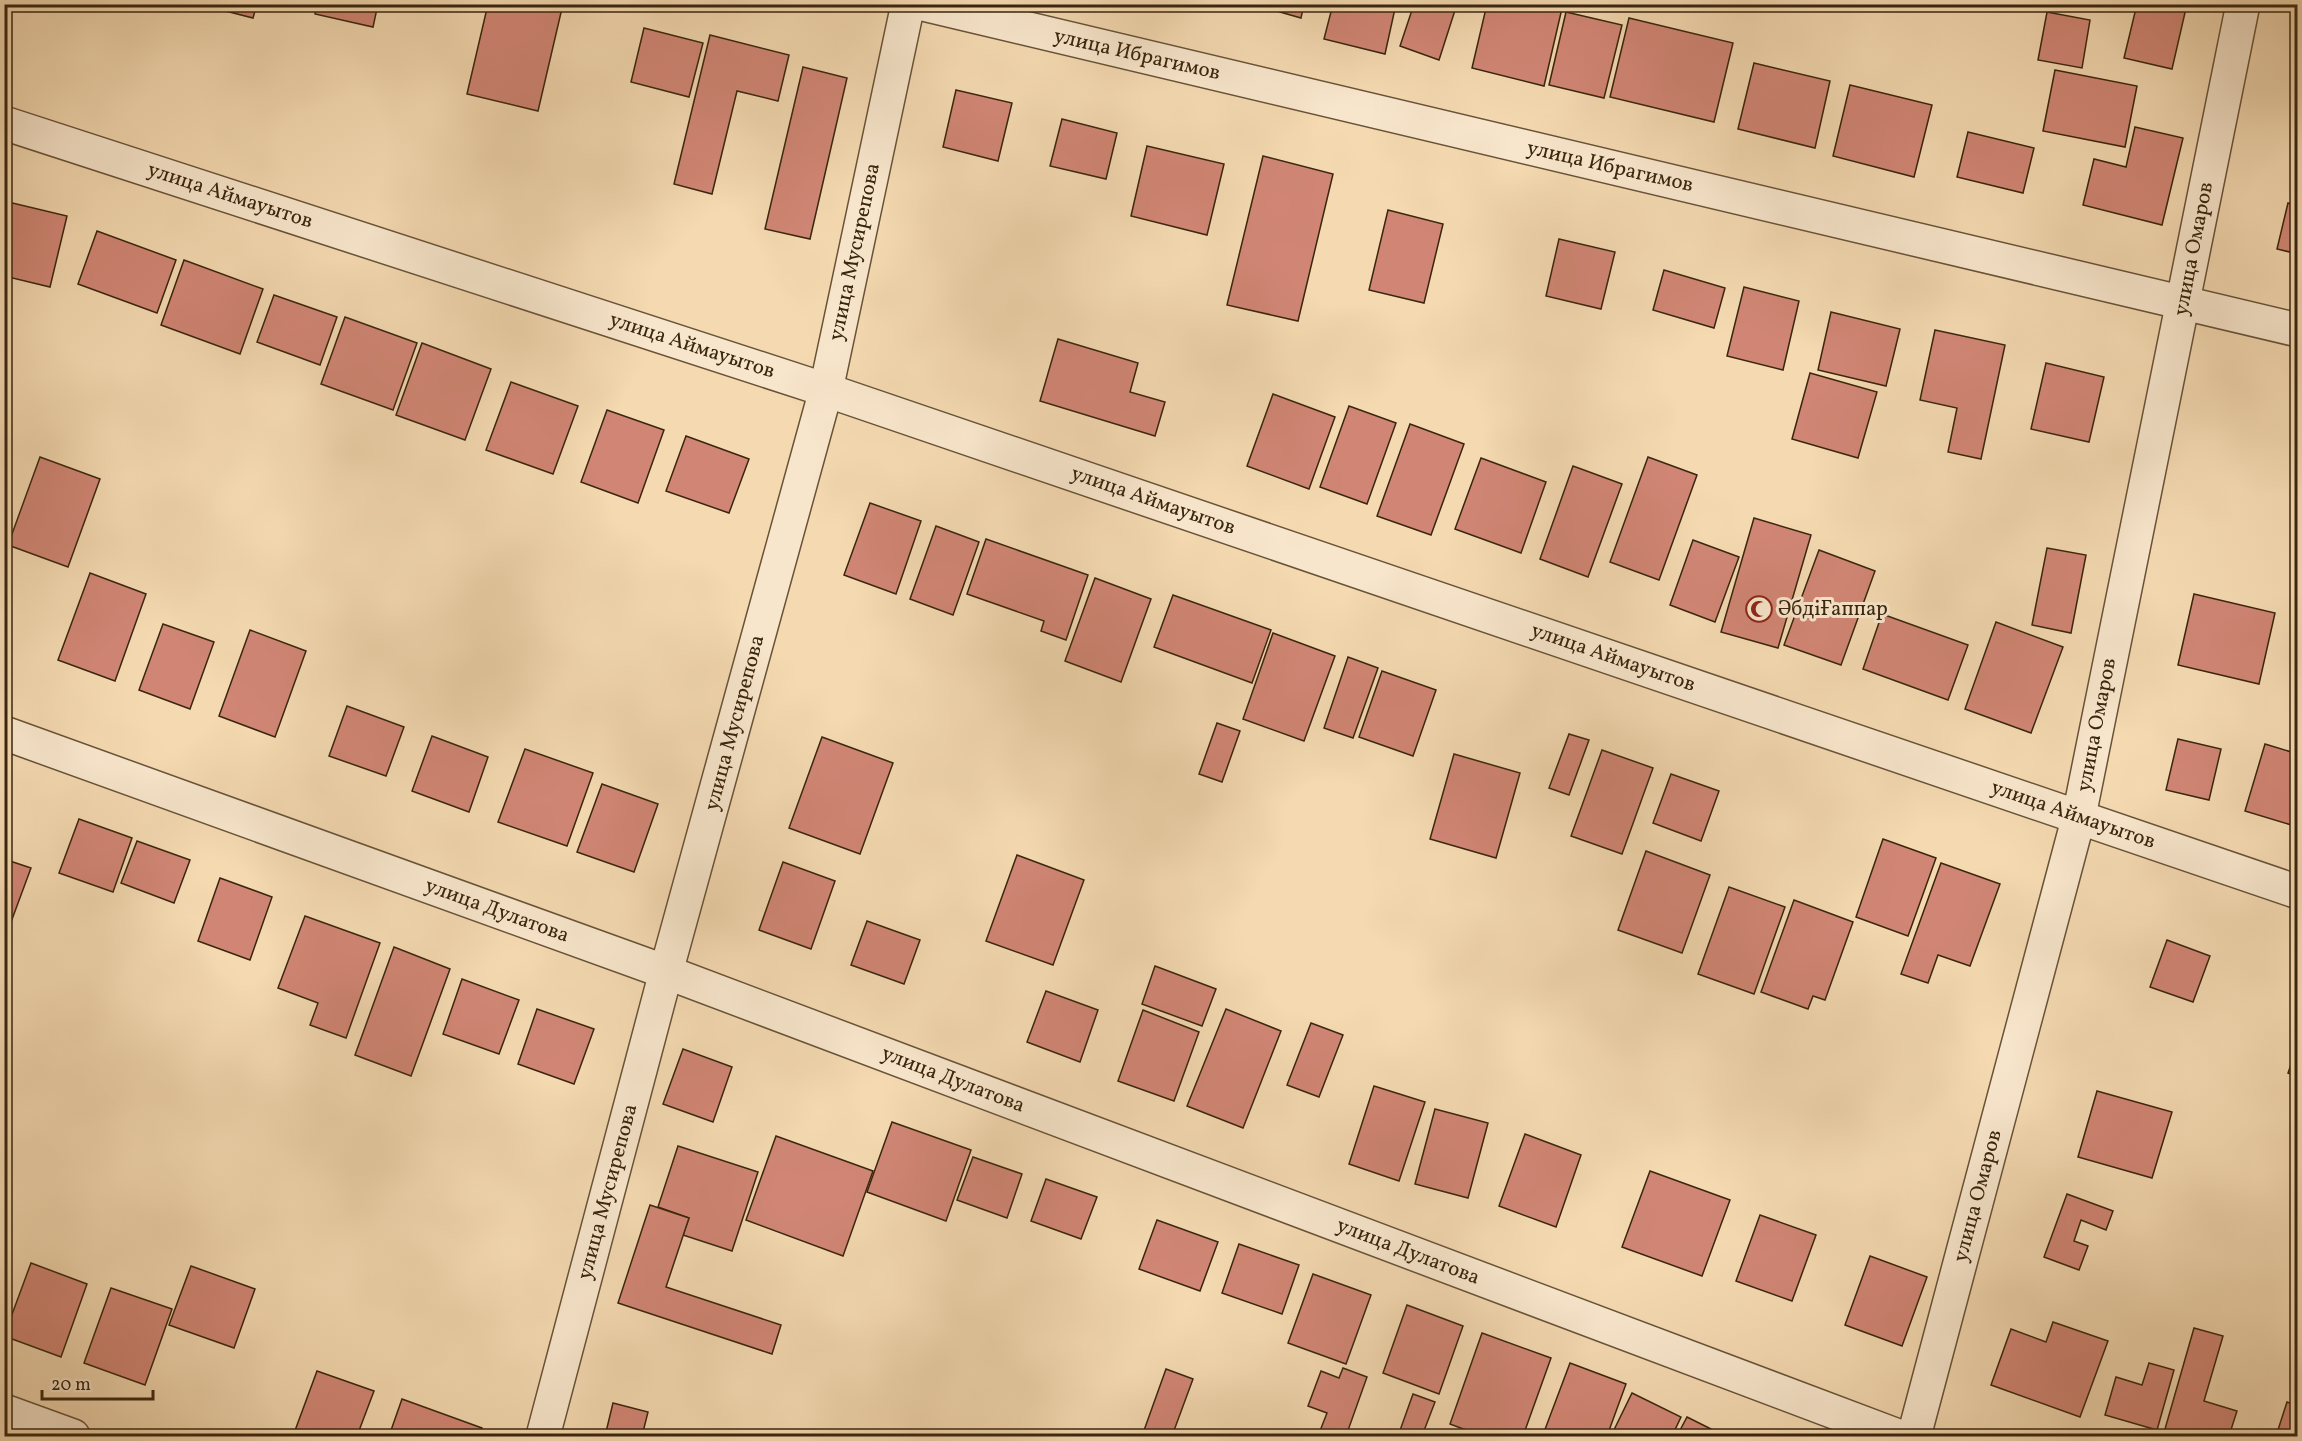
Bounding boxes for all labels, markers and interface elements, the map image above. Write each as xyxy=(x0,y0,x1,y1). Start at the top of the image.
street label: улица Ибрагимов xyxy=(1051,22,1223,88)
street label: улица Ибрагимов xyxy=(1524,134,1696,200)
street label: улица Аймауытов xyxy=(144,156,316,236)
street label: улица Мусирепова xyxy=(822,160,888,344)
street label: улица Омаров xyxy=(2167,179,2221,319)
street label: улица Аймауытов xyxy=(606,306,778,386)
street label: улица Аймауытов xyxy=(1067,459,1239,543)
mosque icon: ӘбдіҒаппар xyxy=(1744,594,1774,624)
place label: ӘбдіҒаппар xyxy=(1778,595,1888,624)
street label: улица Аймауытов xyxy=(1527,616,1699,700)
street label: улица Мусирепова xyxy=(698,632,772,814)
street label: улица Омаров xyxy=(2070,655,2124,795)
street label: улица Аймауытов xyxy=(1987,773,2159,857)
street label: улица Дулатова xyxy=(421,871,573,951)
street label: улица Дулатова xyxy=(877,1039,1029,1121)
street label: улица Мусирепова xyxy=(571,1101,645,1283)
street label: улица Омаров xyxy=(1946,1127,2010,1265)
street label: улица Дулатова xyxy=(1332,1211,1484,1293)
scale bar xyxy=(42,1363,153,1401)
text: 20 m xyxy=(51,1373,91,1398)

